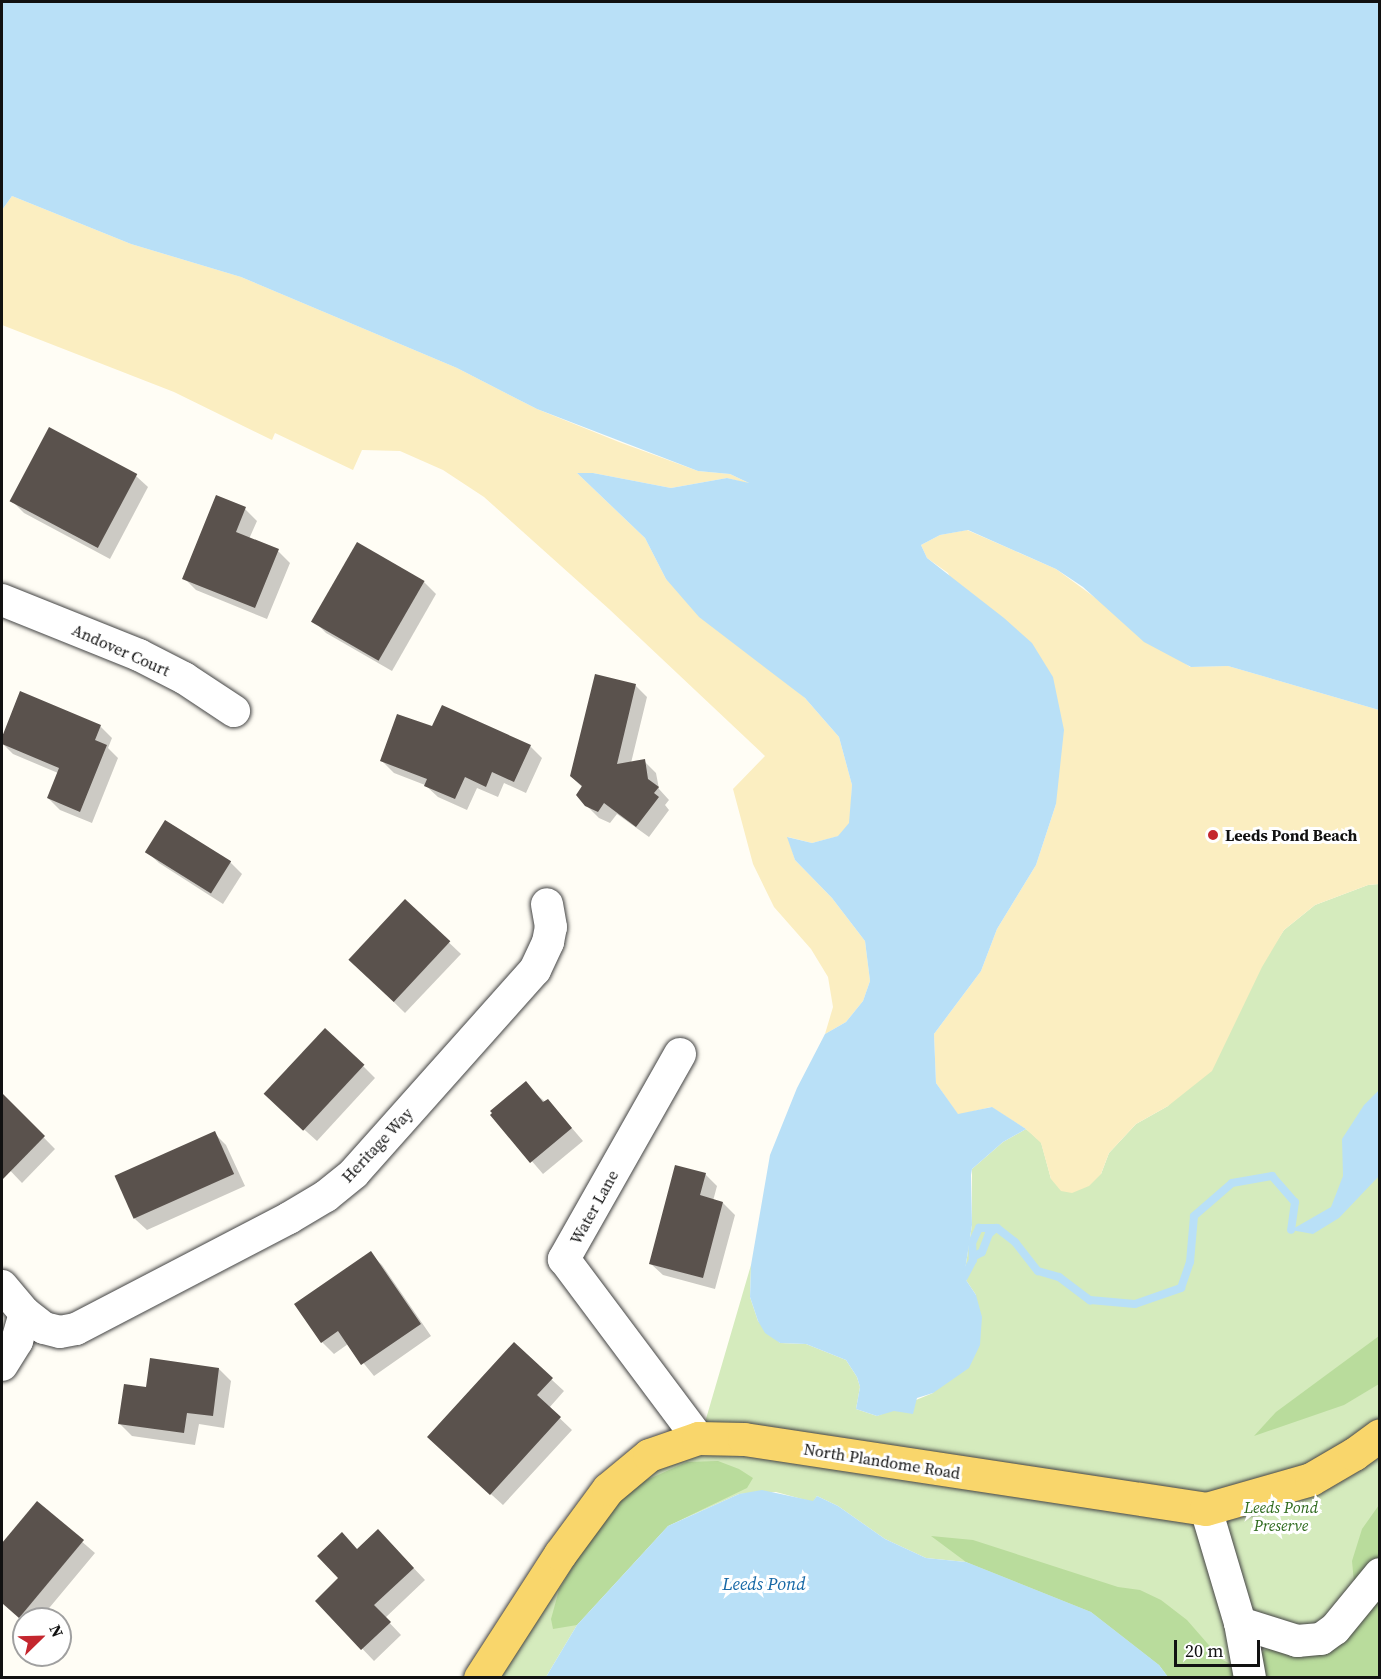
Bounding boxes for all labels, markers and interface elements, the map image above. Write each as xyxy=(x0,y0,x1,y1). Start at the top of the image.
street label: Andover Court xyxy=(69,620,173,680)
place label: Leeds Pond Beach xyxy=(1225,825,1357,845)
marker: Leeds Pond Beach xyxy=(1206,828,1220,842)
street label: Heritage Way xyxy=(337,1103,417,1187)
street label: Water Lane xyxy=(566,1167,622,1247)
street label: North Plandome Road xyxy=(802,1439,962,1483)
park label: Leeds Pond Preserve xyxy=(1244,1497,1318,1535)
water label: Leeds Pond xyxy=(722,1573,806,1595)
north arrow xyxy=(12,1607,72,1667)
text: N xyxy=(44,1621,69,1640)
scale bar xyxy=(1177,1628,1262,1666)
text: 20 m xyxy=(1185,1638,1223,1663)

